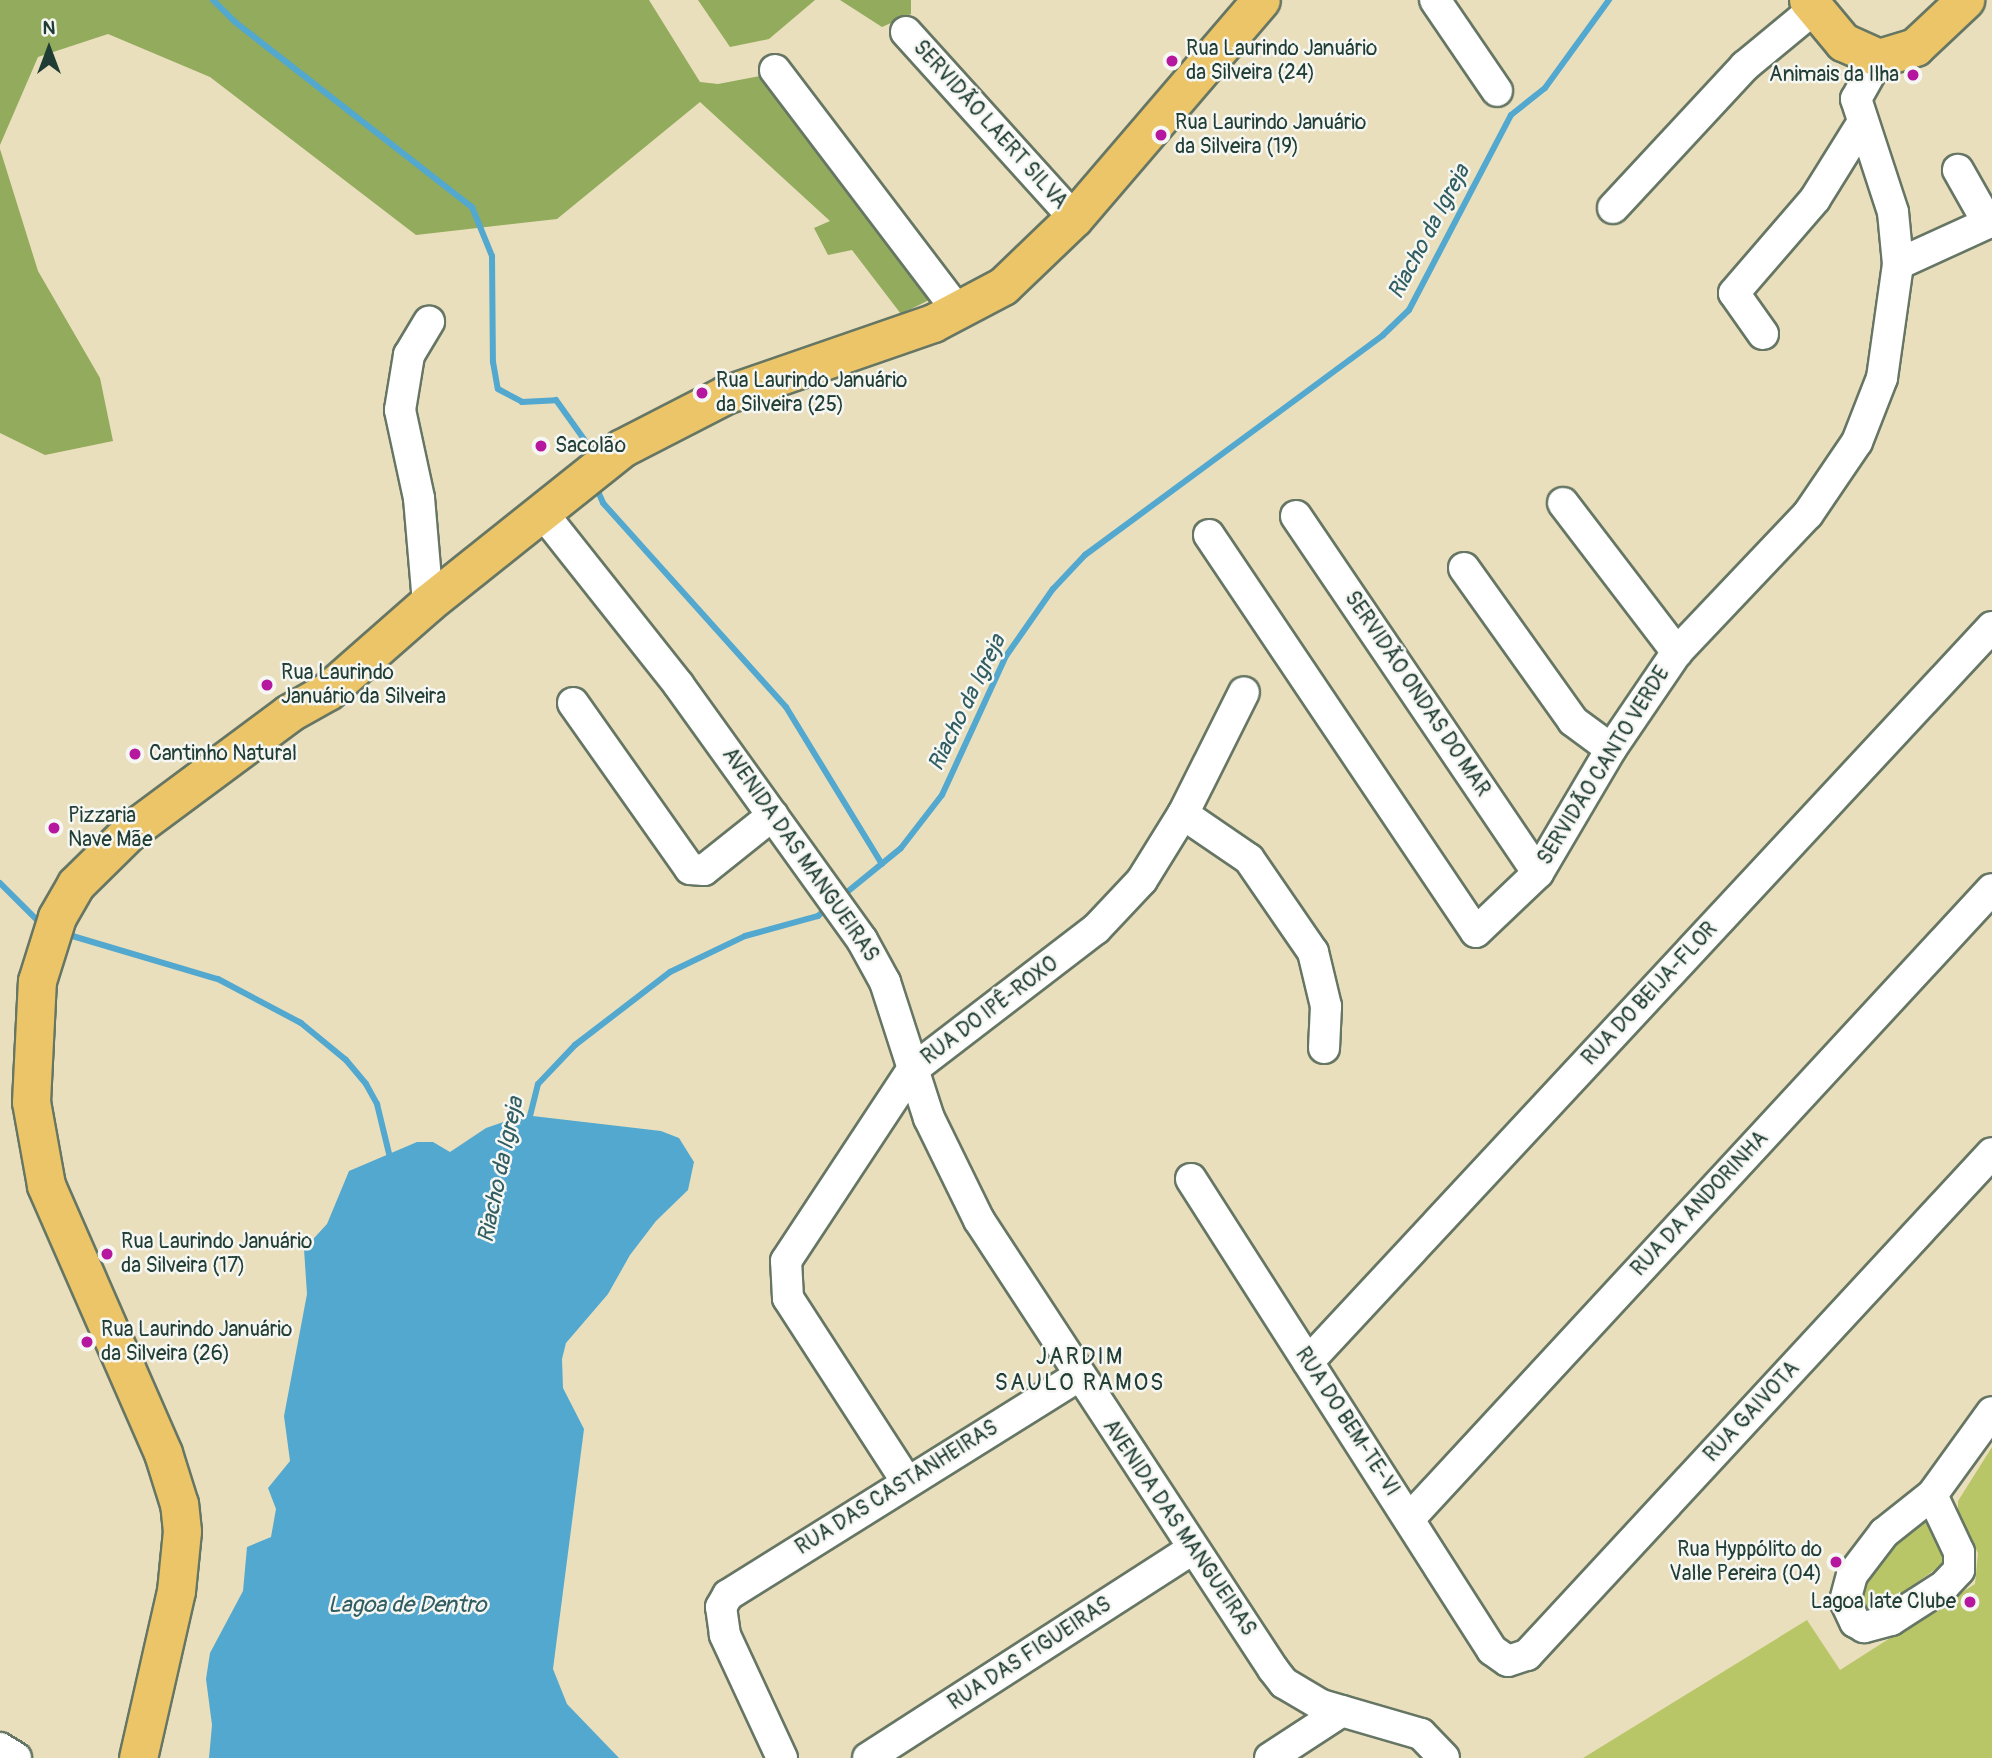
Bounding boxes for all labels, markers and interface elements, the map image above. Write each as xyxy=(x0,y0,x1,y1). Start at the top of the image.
north arrow xyxy=(14,14,84,84)
text: N xyxy=(43,16,55,40)
street label: SERVIDÃO LAERT SILVA xyxy=(908,35,1072,215)
place label: Rua Laurindo Januário da Silveira (24) xyxy=(1186,36,1377,86)
marker: Rua Laurindo Januário da Silveira (24) xyxy=(1164,53,1180,69)
place label: Animais da Ilha xyxy=(1769,62,1899,88)
marker: Animais da Ilha xyxy=(1905,67,1921,83)
place label: Rua Laurindo Januário da Silveira (19) xyxy=(1175,110,1366,160)
marker: Rua Laurindo Januário da Silveira (19) xyxy=(1153,127,1169,143)
water label: Riacho da Igreja xyxy=(1382,160,1476,304)
place label: Rua Laurindo Januário da Silveira (25) xyxy=(716,368,907,418)
marker: Rua Laurindo Januário da Silveira (25) xyxy=(694,385,710,401)
place label: Sacolão xyxy=(555,433,626,459)
marker: Sacolão xyxy=(533,438,549,454)
street label: SERVIDÃO ONDAS DO MAR xyxy=(1339,587,1495,801)
water label: Riacho da Igreja xyxy=(922,630,1012,776)
place label: Rua Laurindo Januário da Silveira xyxy=(281,660,446,710)
street label: SERVIDÃO CANTO VERDE xyxy=(1533,662,1675,870)
marker: Rua Laurindo Januário da Silveira xyxy=(259,677,275,693)
place label: Cantinho Natural xyxy=(149,741,297,767)
street label: AVENIDA DAS MANGUEIRAS xyxy=(716,743,884,967)
marker: Cantinho Natural xyxy=(127,746,143,762)
place label: Pizzaria Nave Mãe xyxy=(68,803,153,853)
marker: Pizzaria Nave Mãe xyxy=(46,820,62,836)
street label: RUA DO BEIJA-FLOR xyxy=(1577,917,1723,1071)
street label: RUA DO IPÊ-ROXO xyxy=(917,952,1063,1070)
water label: Riacho da Igreja xyxy=(472,1095,530,1245)
street label: RUA DA ANDORINHA xyxy=(1626,1126,1774,1282)
place label: Rua Laurindo Januário da Silveira (17) xyxy=(121,1229,312,1279)
marker: Rua Laurindo Januário da Silveira (17) xyxy=(99,1246,115,1262)
place label: Rua Laurindo Januário da Silveira (26) xyxy=(101,1317,292,1367)
marker: Rua Laurindo Januário da Silveira (26) xyxy=(79,1334,95,1350)
district label: JARDIM SAULO RAMOS xyxy=(996,1343,1164,1397)
street label: RUA DO BEM-TE-VI xyxy=(1290,1343,1404,1501)
street label: RUA GAIVOTA xyxy=(1699,1356,1805,1468)
street label: RUA DAS CASTANHEIRAS xyxy=(791,1415,1003,1561)
street label: AVENIDA DAS MANGUEIRAS xyxy=(1097,1415,1261,1641)
place label: Rua Hyppólito do Valle Pereira (04) xyxy=(1669,1537,1822,1587)
marker: Rua Hyppólito do Valle Pereira (04) xyxy=(1828,1554,1844,1570)
place label: Lagoa Iate Clube xyxy=(1811,1589,1956,1615)
water label: Lagoa de Dentro xyxy=(328,1591,486,1619)
street label: RUA DAS FIGUEIRAS xyxy=(944,1592,1116,1716)
marker: Lagoa Iate Clube xyxy=(1962,1594,1978,1610)

